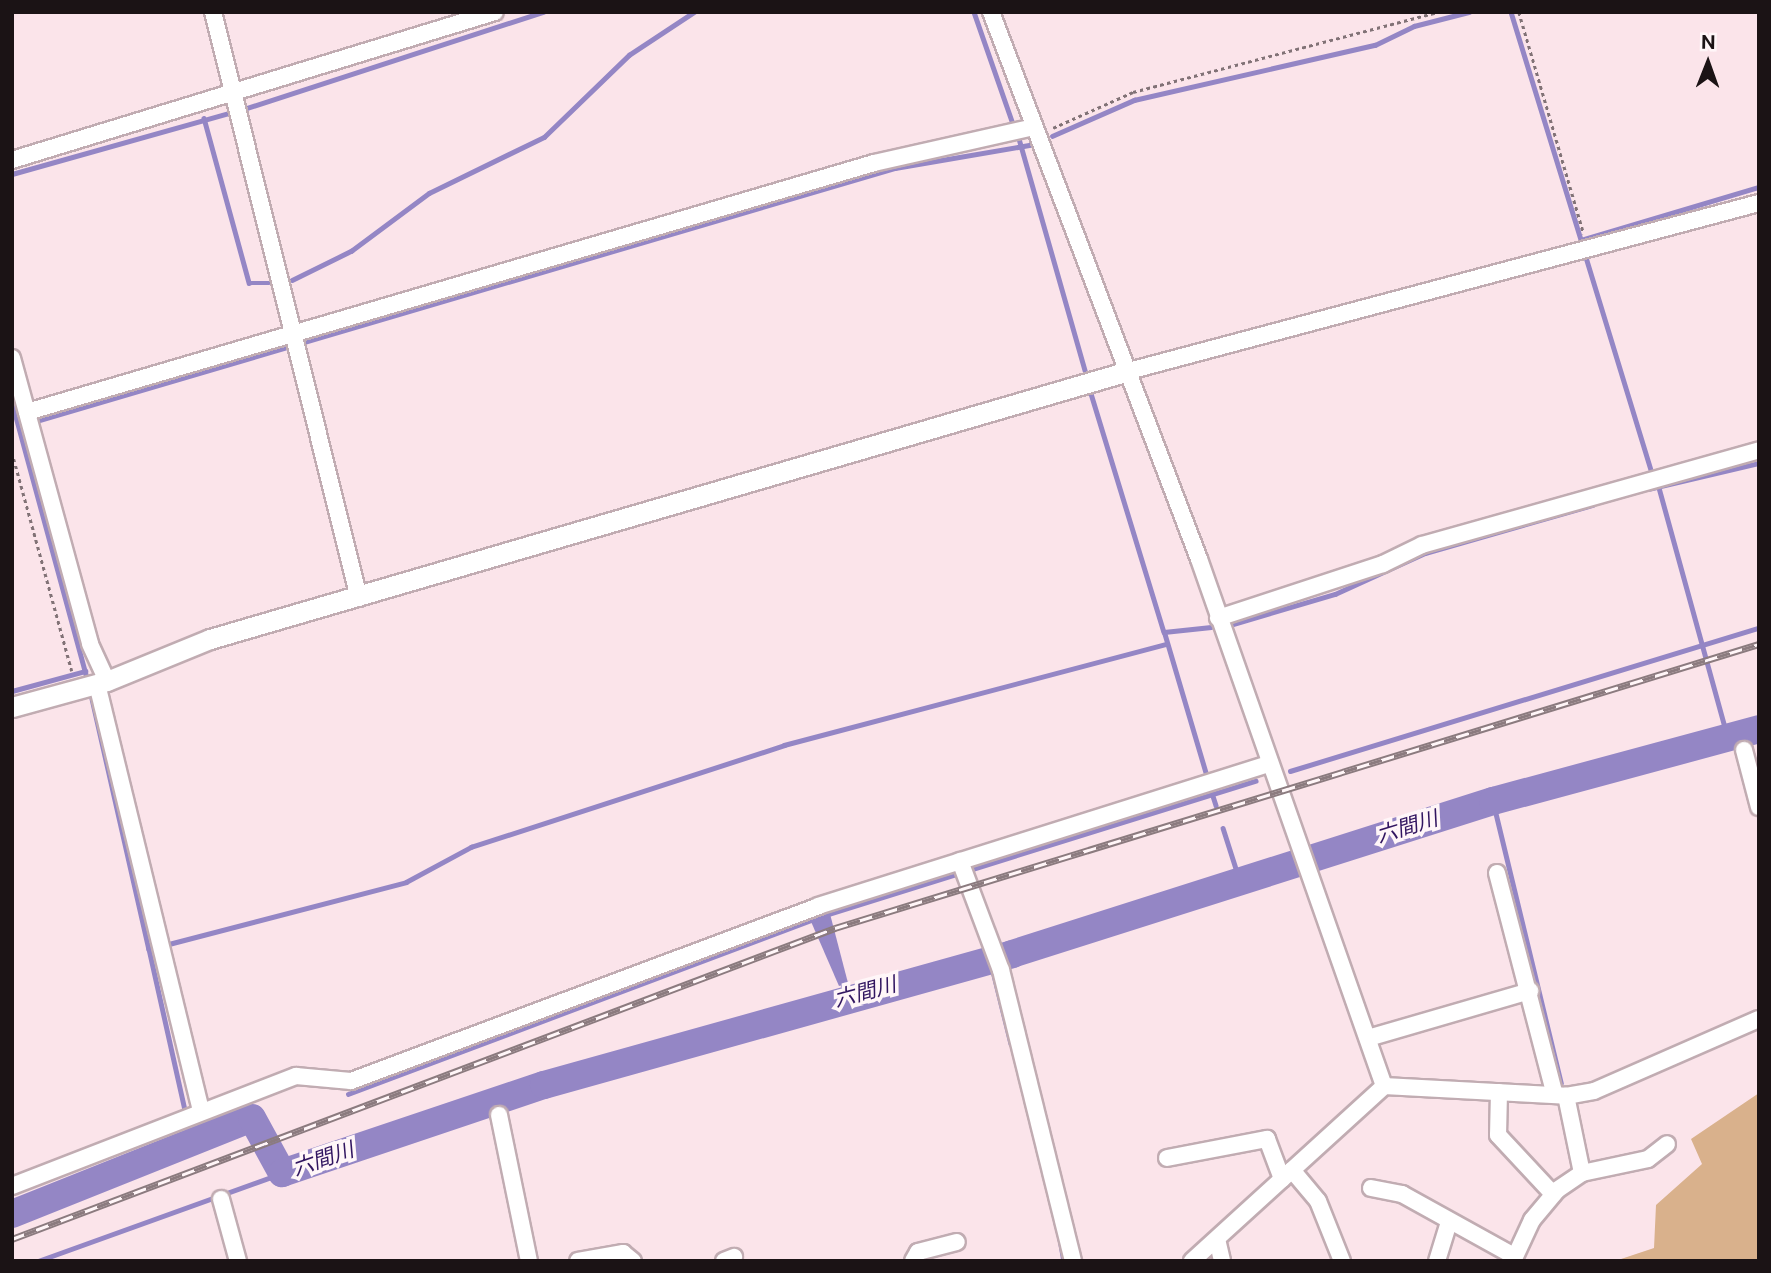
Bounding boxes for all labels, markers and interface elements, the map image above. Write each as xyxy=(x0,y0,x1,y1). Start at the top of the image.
north arrow xyxy=(1673,28,1743,98)
text: N xyxy=(1701,31,1716,53)
water label: 六間川 xyxy=(1373,806,1441,848)
water label: 六間川 xyxy=(831,972,899,1012)
water label: 六間川 xyxy=(289,1137,357,1181)

